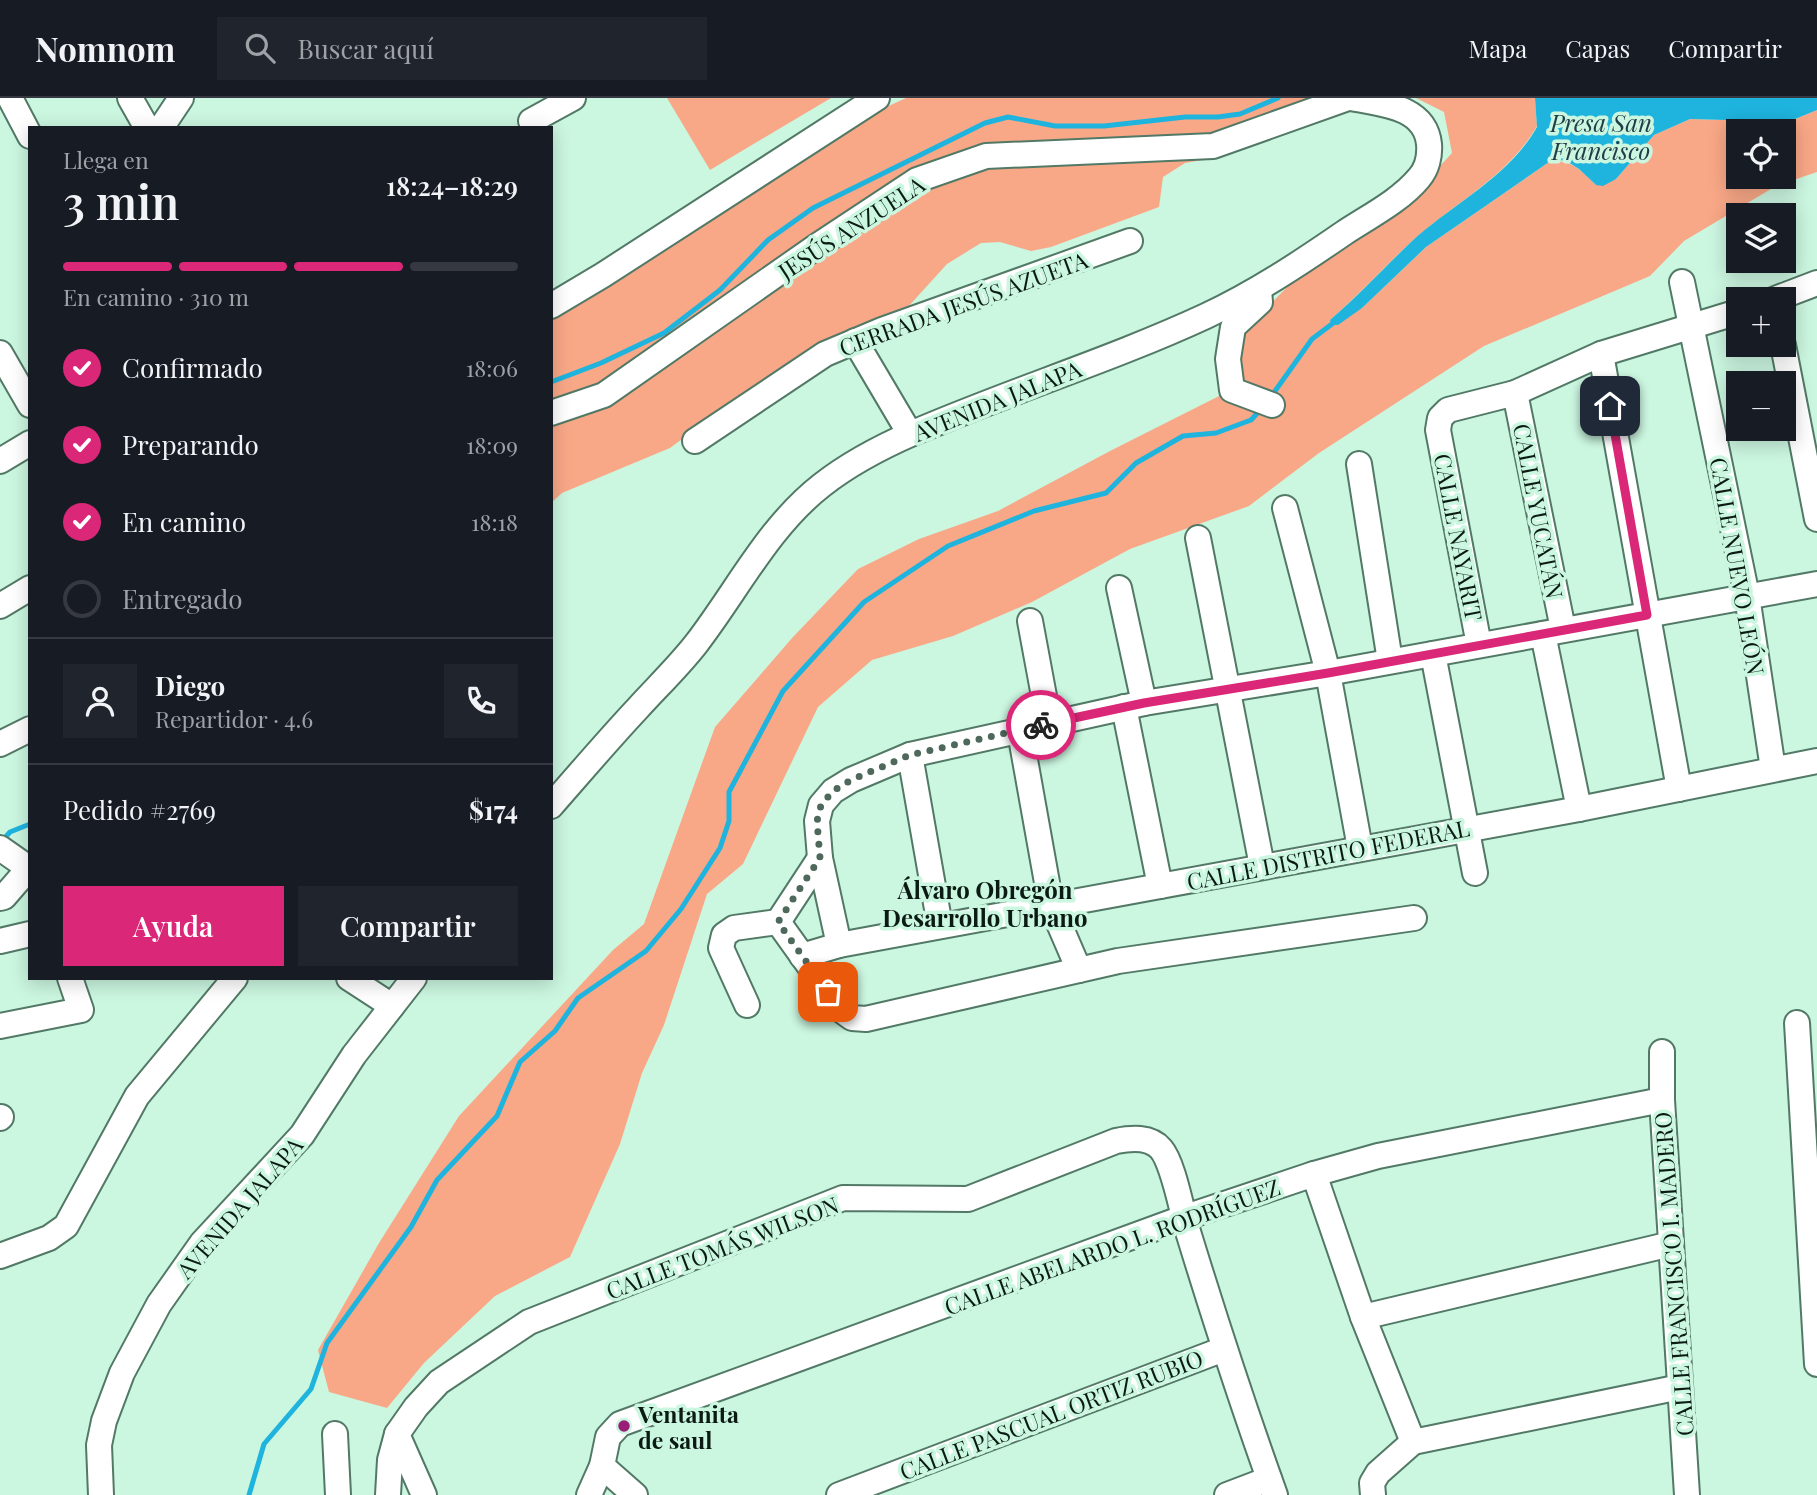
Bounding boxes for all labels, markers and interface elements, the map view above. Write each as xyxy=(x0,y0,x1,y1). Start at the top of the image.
search box xyxy=(217,17,707,80)
text: Nomnom xyxy=(35,26,175,70)
icon: search xyxy=(241,29,279,67)
text: Buscar aquí xyxy=(297,31,434,66)
text: Mapa xyxy=(1469,32,1527,64)
text: Capas xyxy=(1565,32,1630,64)
text: Compartir xyxy=(1668,32,1782,64)
water label: Presa San Francisco xyxy=(1549,106,1652,166)
map controls xyxy=(1726,119,1796,441)
button: locate xyxy=(1726,119,1796,189)
text: Llega en xyxy=(63,144,149,175)
text: 18:24–18:29 xyxy=(386,168,518,203)
street label: JESÚS ANZUELA xyxy=(771,168,931,286)
text: 3 min xyxy=(63,170,179,232)
button: layers xyxy=(1726,203,1796,273)
street label: CERRADA JESÚS AZUETA xyxy=(834,243,1092,362)
text: En camino · 310 m xyxy=(63,281,249,312)
button: + xyxy=(1726,287,1796,357)
icon: check xyxy=(63,349,101,387)
text: Confirmado xyxy=(122,350,263,385)
text: 18:06 xyxy=(466,352,518,383)
street label: AVENIDA JALAPA xyxy=(908,352,1086,448)
button: − xyxy=(1726,371,1796,441)
pin xyxy=(1580,376,1640,436)
icon: home xyxy=(1591,387,1629,425)
street label: CALLE YUCATÁN xyxy=(1507,421,1571,601)
icon: check xyxy=(63,426,101,464)
text: Preparando xyxy=(122,427,259,462)
text: 18:09 xyxy=(466,429,518,460)
street label: CALLE NAYARIT xyxy=(1428,451,1490,623)
street label: CALLE NUEVO LEÓN xyxy=(1704,455,1772,677)
icon: check xyxy=(63,503,101,541)
text: En camino xyxy=(122,504,246,539)
text: 18:18 xyxy=(471,506,518,537)
text: Entregado xyxy=(122,581,243,616)
button: person xyxy=(63,664,137,738)
button: phone xyxy=(444,664,518,738)
text: Diego xyxy=(155,668,225,703)
courier xyxy=(1006,690,1076,760)
text: Repartidor · 4.6 xyxy=(155,703,313,734)
icon: bike xyxy=(1022,706,1060,744)
text: Pedido #2769 xyxy=(63,792,216,827)
text: $174 xyxy=(469,792,518,827)
street label: CALLE DISTRITO FEDERAL xyxy=(1184,811,1472,897)
district label: Álvaro Obregón Desarrollo Urbano xyxy=(882,873,1088,933)
button: Ayuda xyxy=(63,886,284,966)
button: Compartir xyxy=(298,886,518,966)
pin xyxy=(798,962,858,1022)
icon: bag xyxy=(809,973,847,1011)
street label: CALLE FRANCISCO I. MADERO xyxy=(1646,1111,1700,1437)
street label: AVENIDA JALAPA xyxy=(168,1129,309,1285)
street label: CALLE ABELARDO L. RODRÍGUEZ xyxy=(940,1171,1284,1321)
street label: CALLE TOMÁS WILSON xyxy=(601,1188,843,1306)
street label: CALLE PASCUAL ORTIZ RUBIO xyxy=(895,1342,1207,1486)
place label: Ventanita de saul xyxy=(637,1398,739,1455)
marker: Ventanita de saul xyxy=(616,1418,632,1434)

